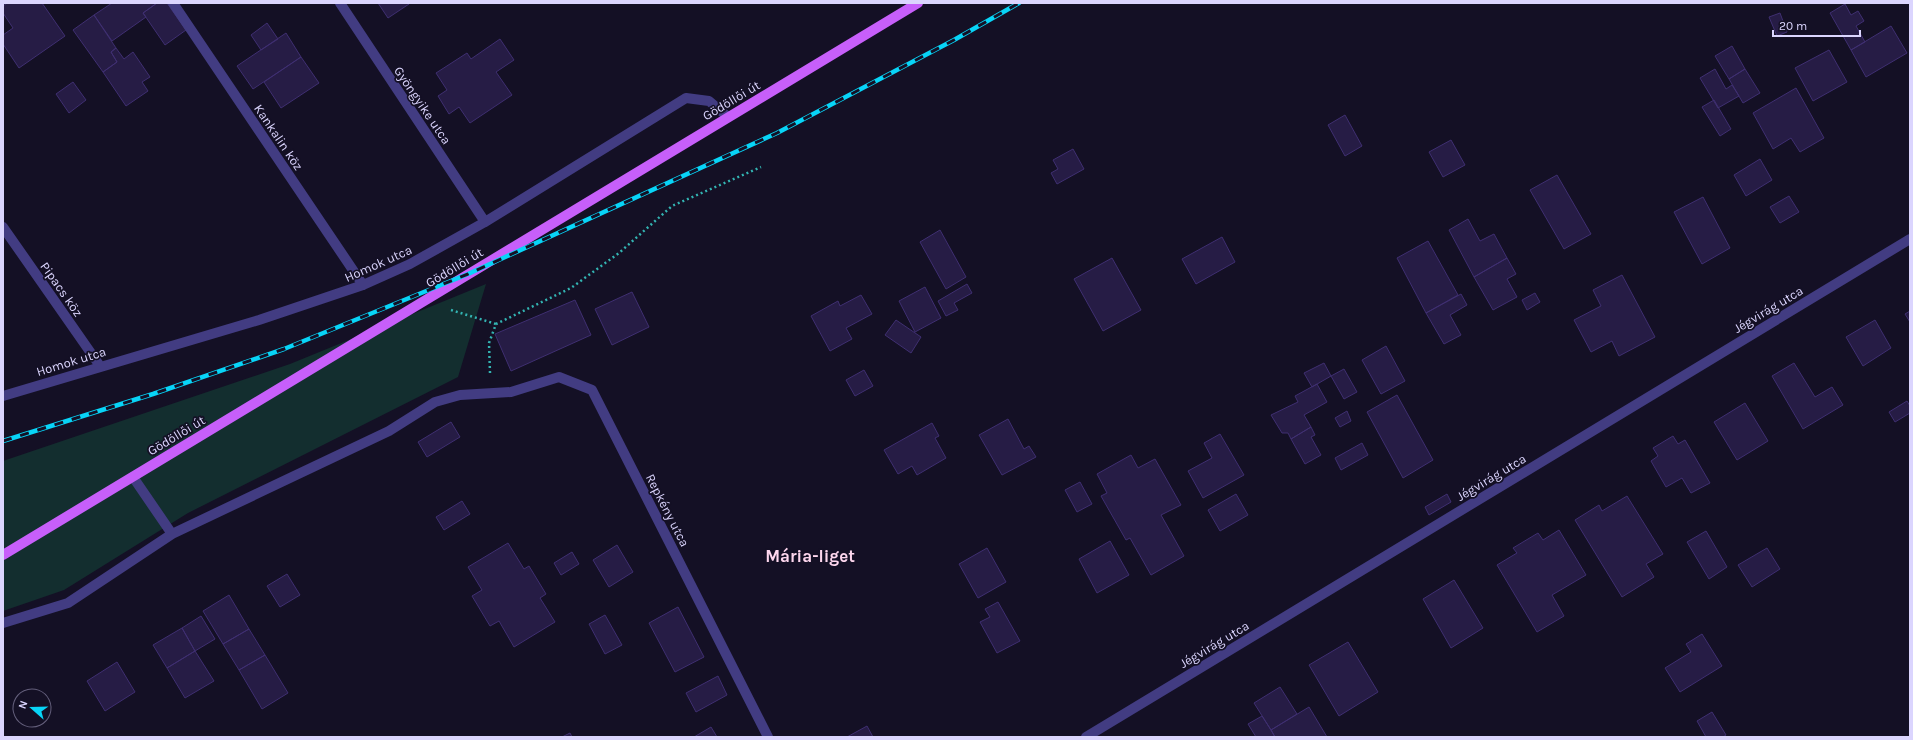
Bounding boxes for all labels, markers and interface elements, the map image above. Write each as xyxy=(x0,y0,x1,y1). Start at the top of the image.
scale bar xyxy=(1773,12,1860,38)
text: 20 m xyxy=(1779,19,1807,33)
street label: Gyöngyike utca xyxy=(391,64,454,147)
street label: Gödöllői út xyxy=(700,77,763,123)
street label: Kankalin köz xyxy=(251,101,306,173)
street label: Homok utca xyxy=(342,242,414,285)
street label: Gödöllői út xyxy=(423,244,486,290)
street label: Pipacs köz xyxy=(37,259,86,319)
street label: Jégvirág utca xyxy=(1731,283,1806,336)
street label: Homok utca xyxy=(34,344,108,379)
street label: Gödöllői út xyxy=(145,412,208,458)
street label: Jégvirág utca xyxy=(1454,451,1529,504)
street label: Repkény utca xyxy=(643,471,692,549)
district label: Mária-liget xyxy=(765,546,855,566)
street label: Jégvirág utca xyxy=(1177,618,1252,671)
north arrow xyxy=(12,688,52,728)
text: N xyxy=(16,699,31,711)

